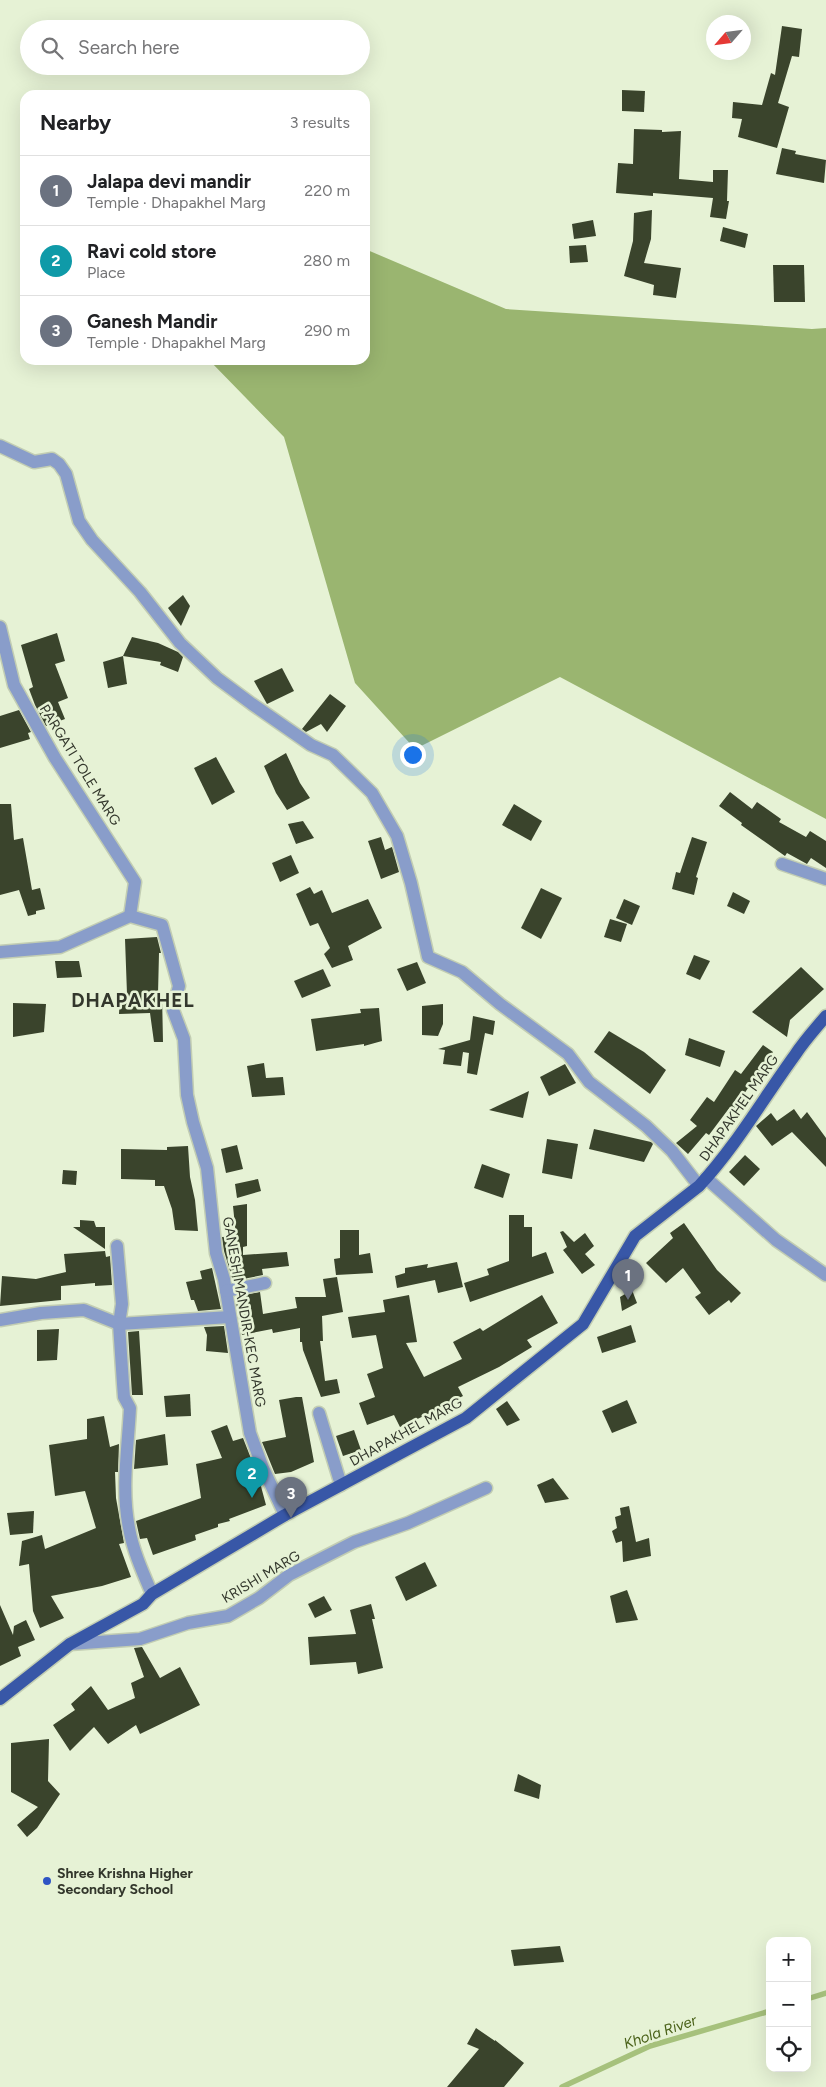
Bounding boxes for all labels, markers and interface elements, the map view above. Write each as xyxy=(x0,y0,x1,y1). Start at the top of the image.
north arrow xyxy=(706,15,751,60)
search box xyxy=(20,20,370,75)
icon: search xyxy=(38,34,66,62)
text: Search here xyxy=(78,36,180,59)
text: Nearby xyxy=(40,110,111,135)
text: 3 results xyxy=(290,113,350,132)
text: Jalapa devi mandir xyxy=(87,170,251,193)
text: 1 xyxy=(53,181,59,200)
text: 220 m xyxy=(304,181,350,200)
text: Temple · Dhapakhel Marg xyxy=(87,193,266,212)
text: Ravi cold store xyxy=(87,240,216,263)
text: 2 xyxy=(51,251,61,270)
text: 280 m xyxy=(303,251,350,270)
text: Place xyxy=(87,263,125,282)
text: Ganesh Mandir xyxy=(87,310,217,333)
text: 3 xyxy=(52,321,60,340)
text: 290 m xyxy=(304,321,350,340)
text: Temple · Dhapakhel Marg xyxy=(87,333,266,352)
street label: PARGATI TOLE MARG xyxy=(36,701,124,829)
your location xyxy=(400,742,426,768)
district label: DHAPAKHEL xyxy=(71,989,195,1012)
street label: DHAPAKHEL MARG xyxy=(696,1051,782,1164)
street label: GANESH MANDIR-KEC MARG xyxy=(219,1215,269,1409)
pin: 1 xyxy=(612,1259,644,1300)
street label: DHAPAKHEL MARG xyxy=(347,1394,466,1470)
pin: 2 xyxy=(236,1457,268,1498)
pin: 3 xyxy=(275,1477,307,1518)
street label: KRISHI MARG xyxy=(219,1547,303,1607)
place label: Shree Krishna Higher Secondary School xyxy=(57,1865,193,1898)
marker: Shree Krishna Higher Secondary School xyxy=(41,1875,53,1887)
map controls xyxy=(766,1937,811,2072)
button: + xyxy=(766,1937,811,1982)
button: − xyxy=(766,1982,811,2027)
water label: Khola River xyxy=(621,2011,700,2053)
button: locate xyxy=(766,2027,811,2072)

